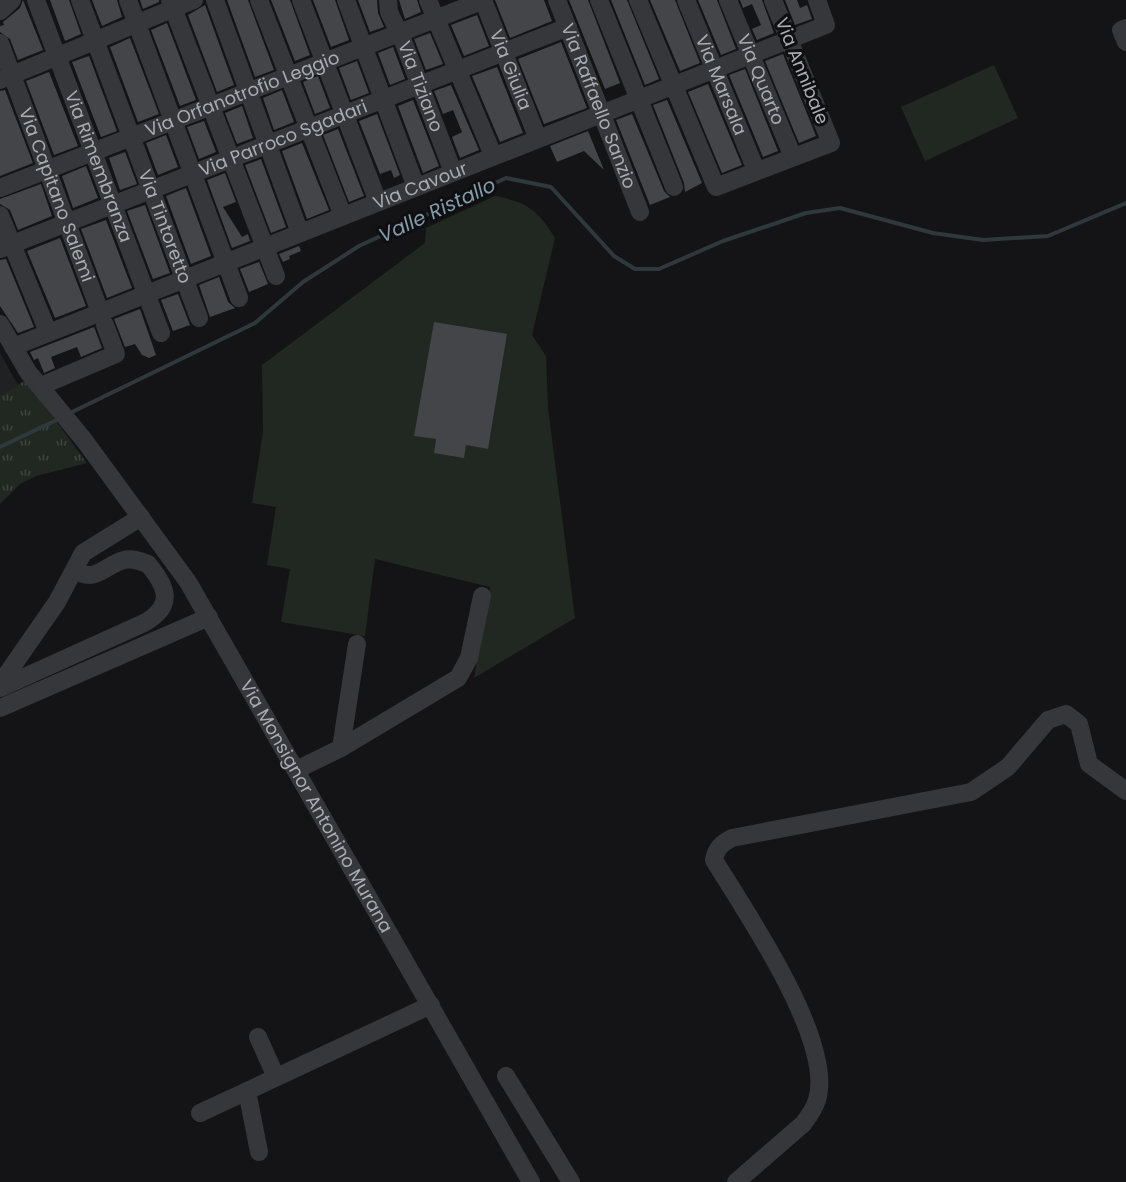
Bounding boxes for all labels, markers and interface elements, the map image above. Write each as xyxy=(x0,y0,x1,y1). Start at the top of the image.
street label: Via Annibale xyxy=(770,14,835,128)
street label: Via Raffaello Sanzio xyxy=(555,20,643,192)
street label: Via Giulia xyxy=(484,26,538,113)
street label: Via Quarto xyxy=(731,30,791,129)
street label: Via Marsala xyxy=(690,31,753,139)
street label: Via Tiziano xyxy=(392,37,450,136)
street label: Via Orfanotrofio Leggio xyxy=(141,44,343,142)
street label: Via Rimembranza xyxy=(59,87,139,246)
street label: Via Parroco Sgadari xyxy=(195,94,371,182)
street label: Via Capitano Salemi xyxy=(13,104,101,285)
street label: Via Cavour xyxy=(369,155,471,215)
street label: Via Tintoretto xyxy=(133,166,198,287)
water label: Valle Ristallo xyxy=(374,171,500,249)
street label: Via Monsignor Antonino Murana xyxy=(234,675,399,937)

